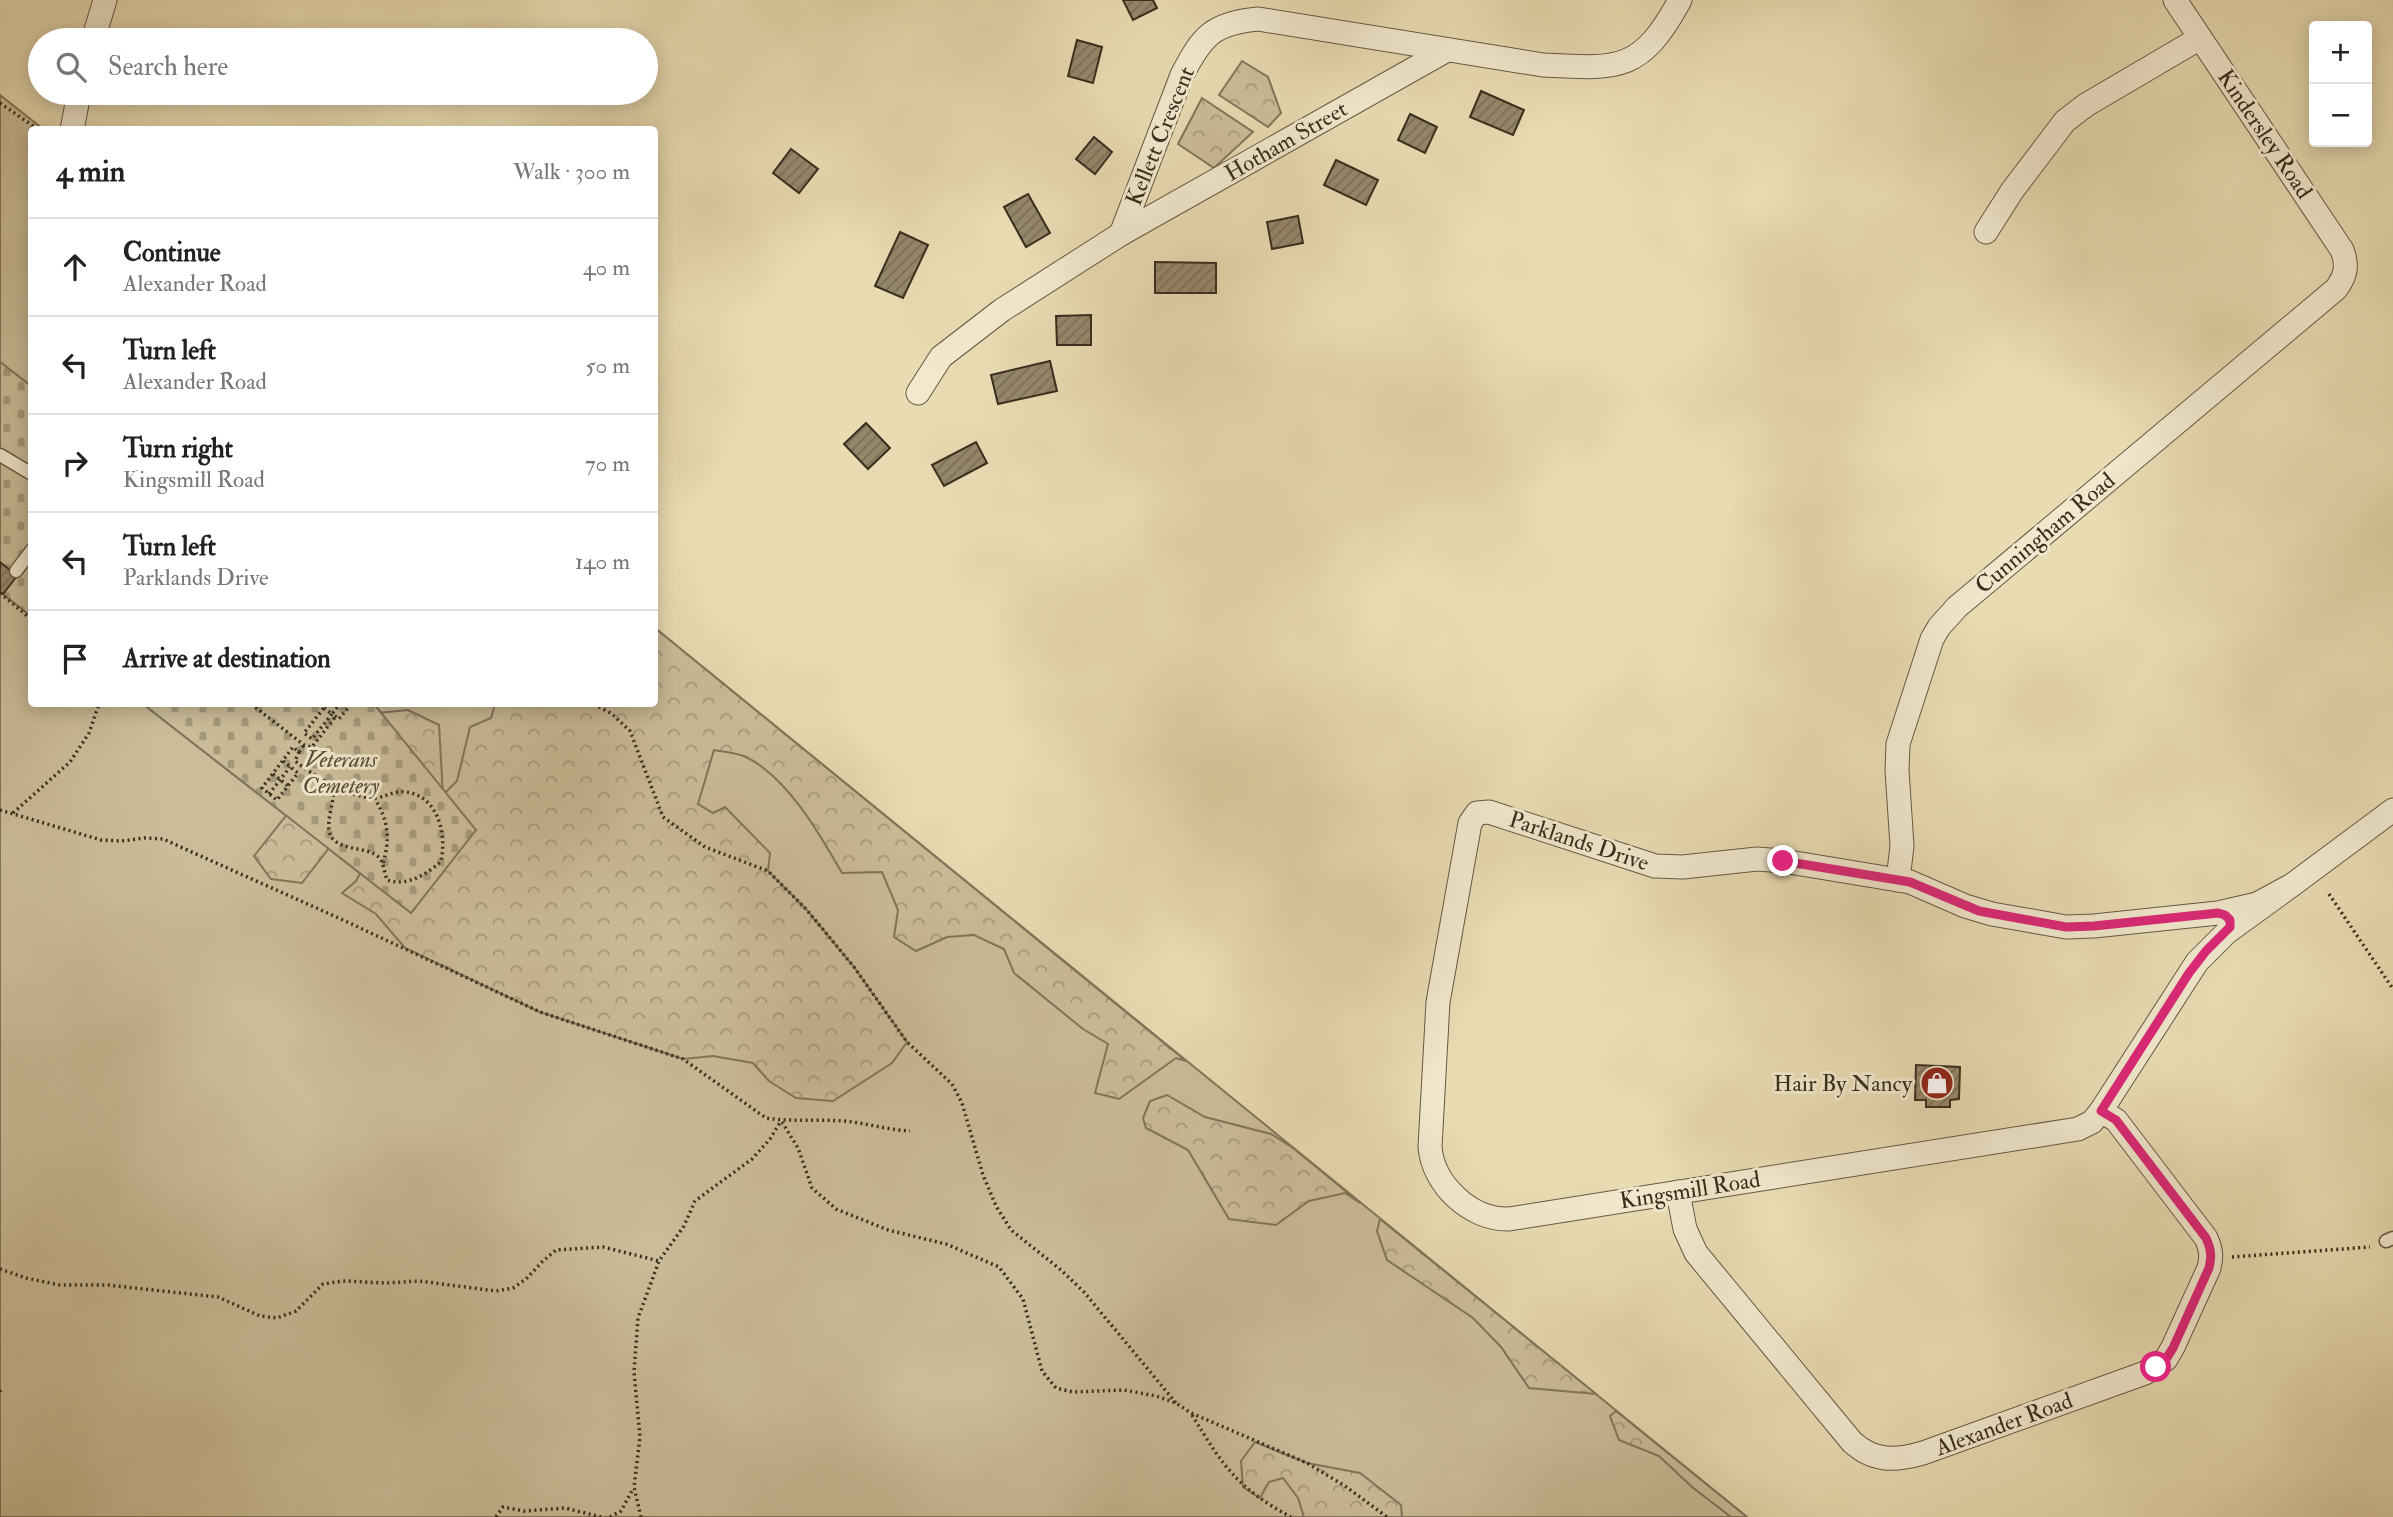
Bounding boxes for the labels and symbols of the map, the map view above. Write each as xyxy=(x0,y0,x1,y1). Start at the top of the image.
street label: Kellett Crescent xyxy=(1119,62,1201,210)
street label: Kindersley Road xyxy=(2211,64,2319,204)
street label: Hotham Street xyxy=(1220,94,1352,188)
street label: Cunningham Road xyxy=(1969,466,2121,600)
park label: Veterans Cemetery xyxy=(303,745,380,800)
street label: Parklands Drive xyxy=(1505,805,1653,877)
route end xyxy=(1767,845,1798,876)
shop icon: Hair By Nancy xyxy=(1918,1064,1956,1102)
place label: Hair By Nancy xyxy=(1774,1069,1913,1098)
street label: Kingsmill Road xyxy=(1618,1165,1762,1215)
route start xyxy=(2140,1351,2171,1382)
street label: Alexander Road xyxy=(1930,1386,2077,1463)

